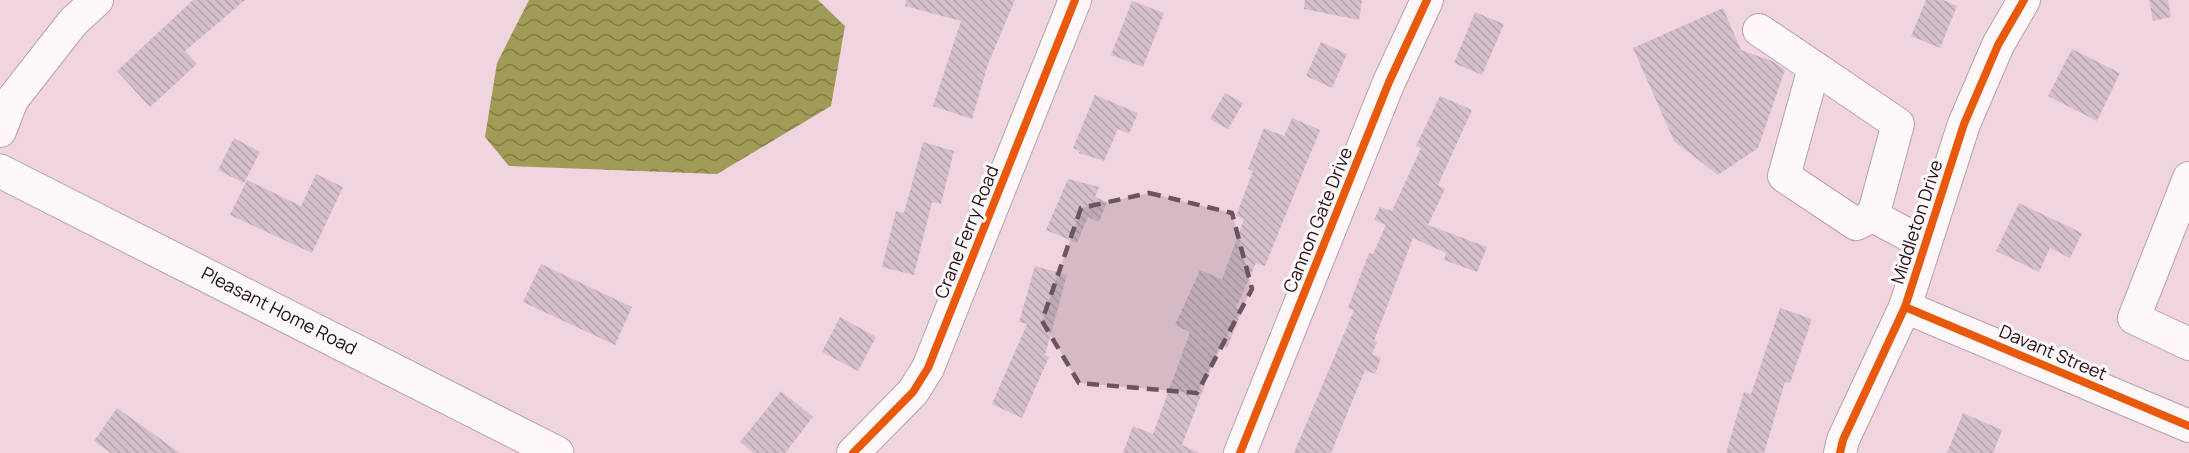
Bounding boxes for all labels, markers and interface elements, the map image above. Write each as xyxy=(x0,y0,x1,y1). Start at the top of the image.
street label: Cannon Gate Drive xyxy=(1277,143,1357,296)
street label: Middleton Drive xyxy=(1885,157,1947,287)
street label: Crane Ferry Road xyxy=(928,161,1004,302)
street label: Pleasant Home Road xyxy=(198,261,361,360)
street label: Davant Street xyxy=(1996,319,2111,386)

